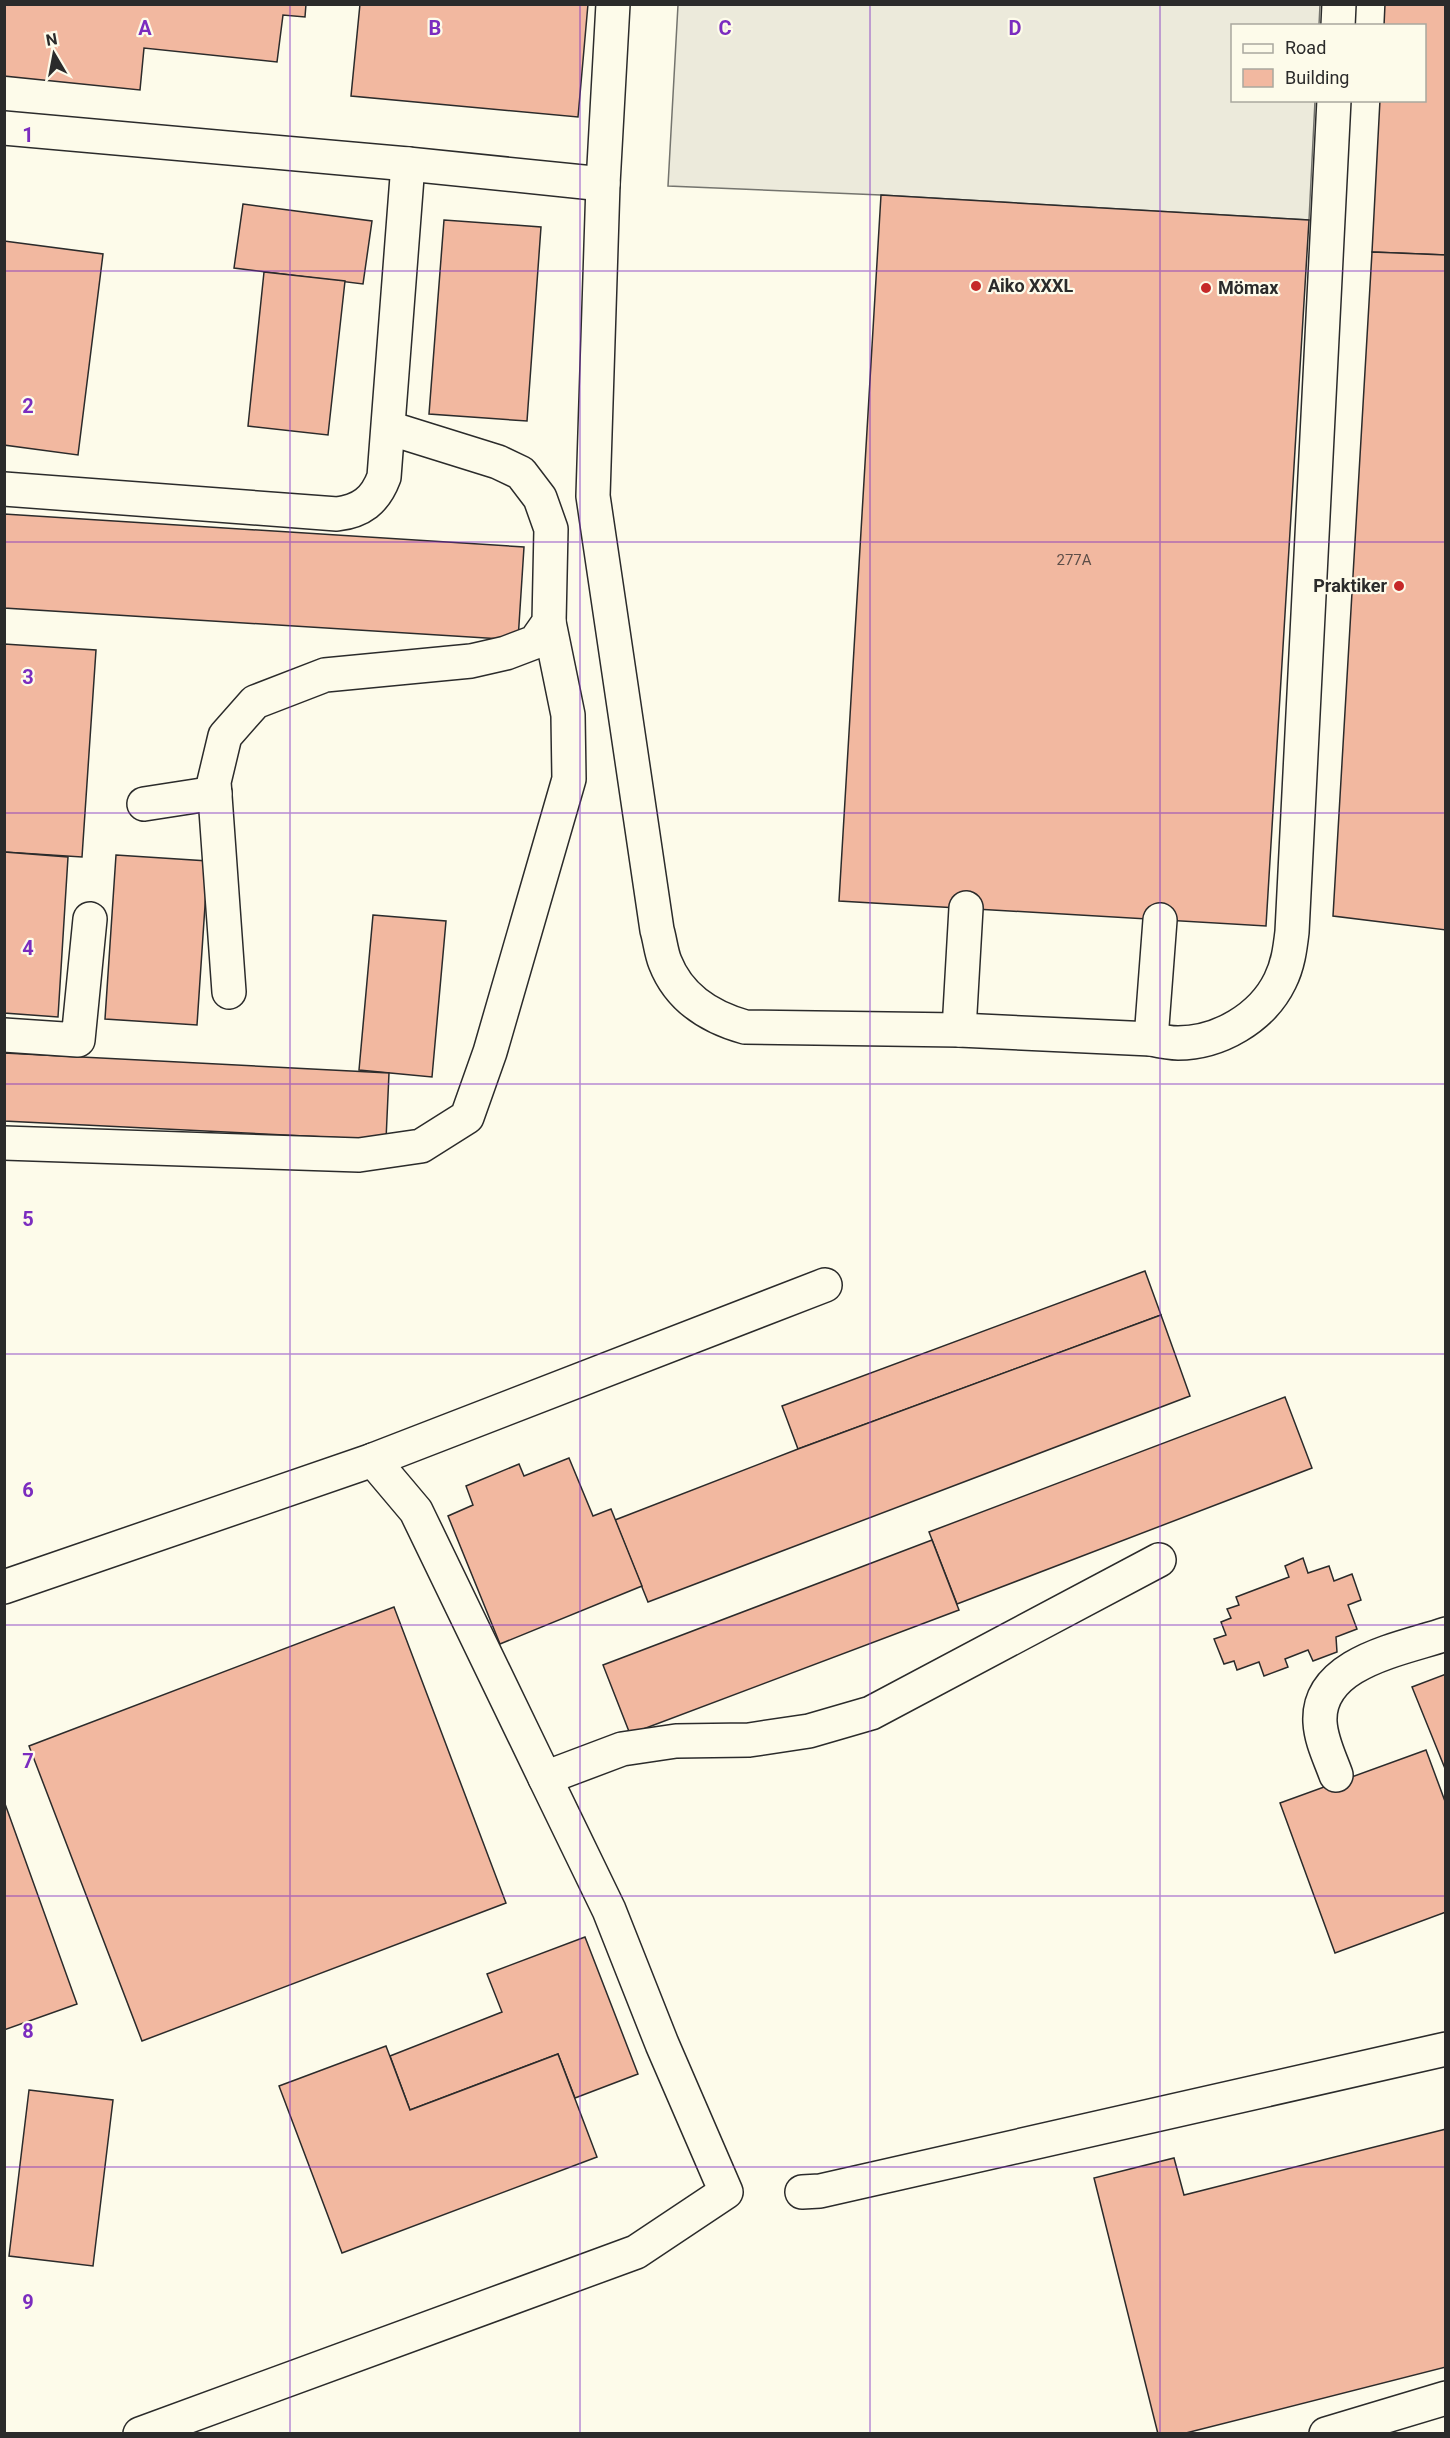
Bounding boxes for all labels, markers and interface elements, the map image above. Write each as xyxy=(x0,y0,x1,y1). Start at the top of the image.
text: A xyxy=(138,16,152,40)
text: B xyxy=(429,16,441,40)
text: C xyxy=(718,16,732,40)
text: D xyxy=(1009,16,1022,40)
north arrow xyxy=(24,24,84,84)
legend xyxy=(1231,24,1426,102)
text: N xyxy=(44,29,59,50)
text: Road xyxy=(1285,37,1326,58)
text: Building xyxy=(1285,67,1349,88)
text: 1 xyxy=(22,123,34,147)
place label: Aiko XXXL xyxy=(988,275,1073,296)
place label: Mömax xyxy=(1218,277,1279,298)
marker: Aiko XXXL xyxy=(969,279,983,293)
marker: Mömax xyxy=(1199,281,1213,295)
text: 2 xyxy=(22,394,34,418)
house number: 277A xyxy=(1056,551,1092,569)
place label: Praktiker xyxy=(1313,575,1387,596)
marker: Praktiker xyxy=(1392,579,1406,593)
text: 3 xyxy=(22,665,34,689)
text: 4 xyxy=(22,936,34,960)
text: 5 xyxy=(22,1207,34,1231)
text: 6 xyxy=(22,1478,34,1502)
text: 7 xyxy=(22,1749,34,1773)
text: 8 xyxy=(22,2019,34,2043)
text: 9 xyxy=(22,2290,34,2314)

